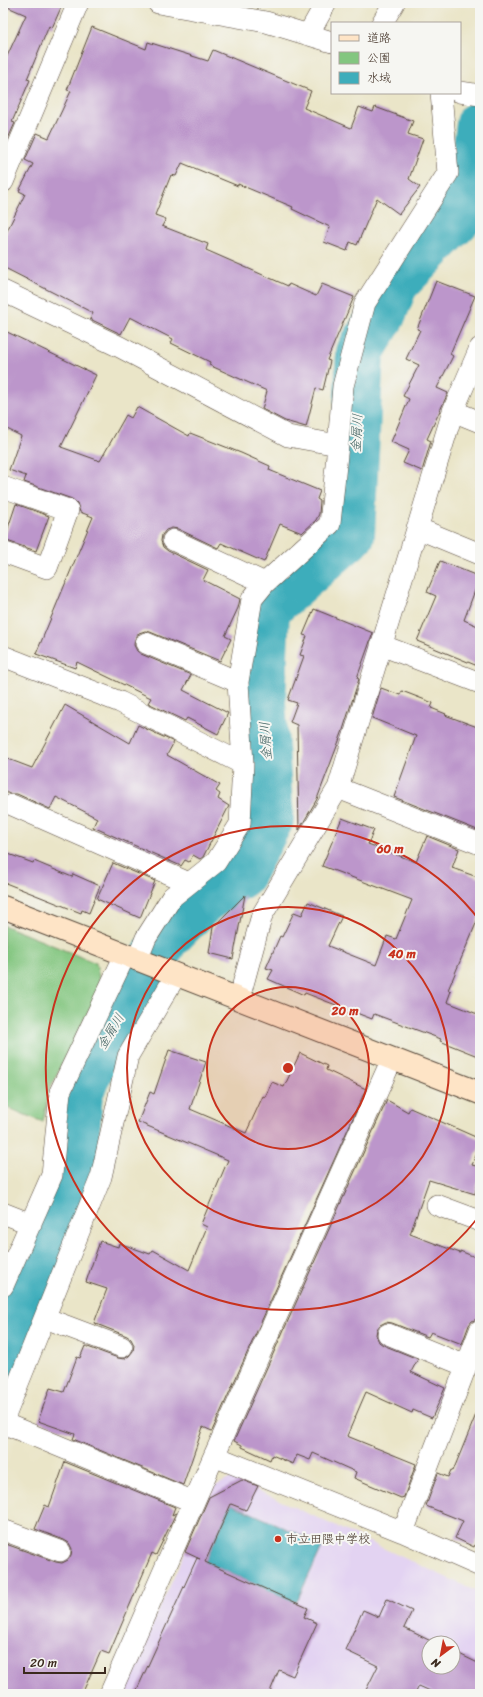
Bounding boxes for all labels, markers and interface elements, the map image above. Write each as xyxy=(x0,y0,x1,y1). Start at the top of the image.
legend xyxy=(331,22,461,94)
text: 道路 xyxy=(367,27,391,49)
text: 公園 xyxy=(367,47,391,69)
text: 水域 xyxy=(367,67,391,89)
water label: 金屑川 xyxy=(344,413,369,453)
water label: 金屑川 xyxy=(253,721,278,761)
text: 60 m xyxy=(376,838,404,860)
text: 40 m xyxy=(387,943,416,965)
text: 20 m xyxy=(331,1000,359,1022)
water label: 金屑川 xyxy=(91,1009,130,1054)
centre of rings xyxy=(281,1061,295,1075)
place label: 市立田隈中学校 xyxy=(286,1528,370,1550)
marker: 市立田隈中学校 xyxy=(273,1534,283,1544)
north arrow xyxy=(421,1635,461,1675)
scale bar xyxy=(24,1649,105,1675)
text: 20 m xyxy=(30,1652,57,1674)
text: N xyxy=(427,1653,445,1674)

